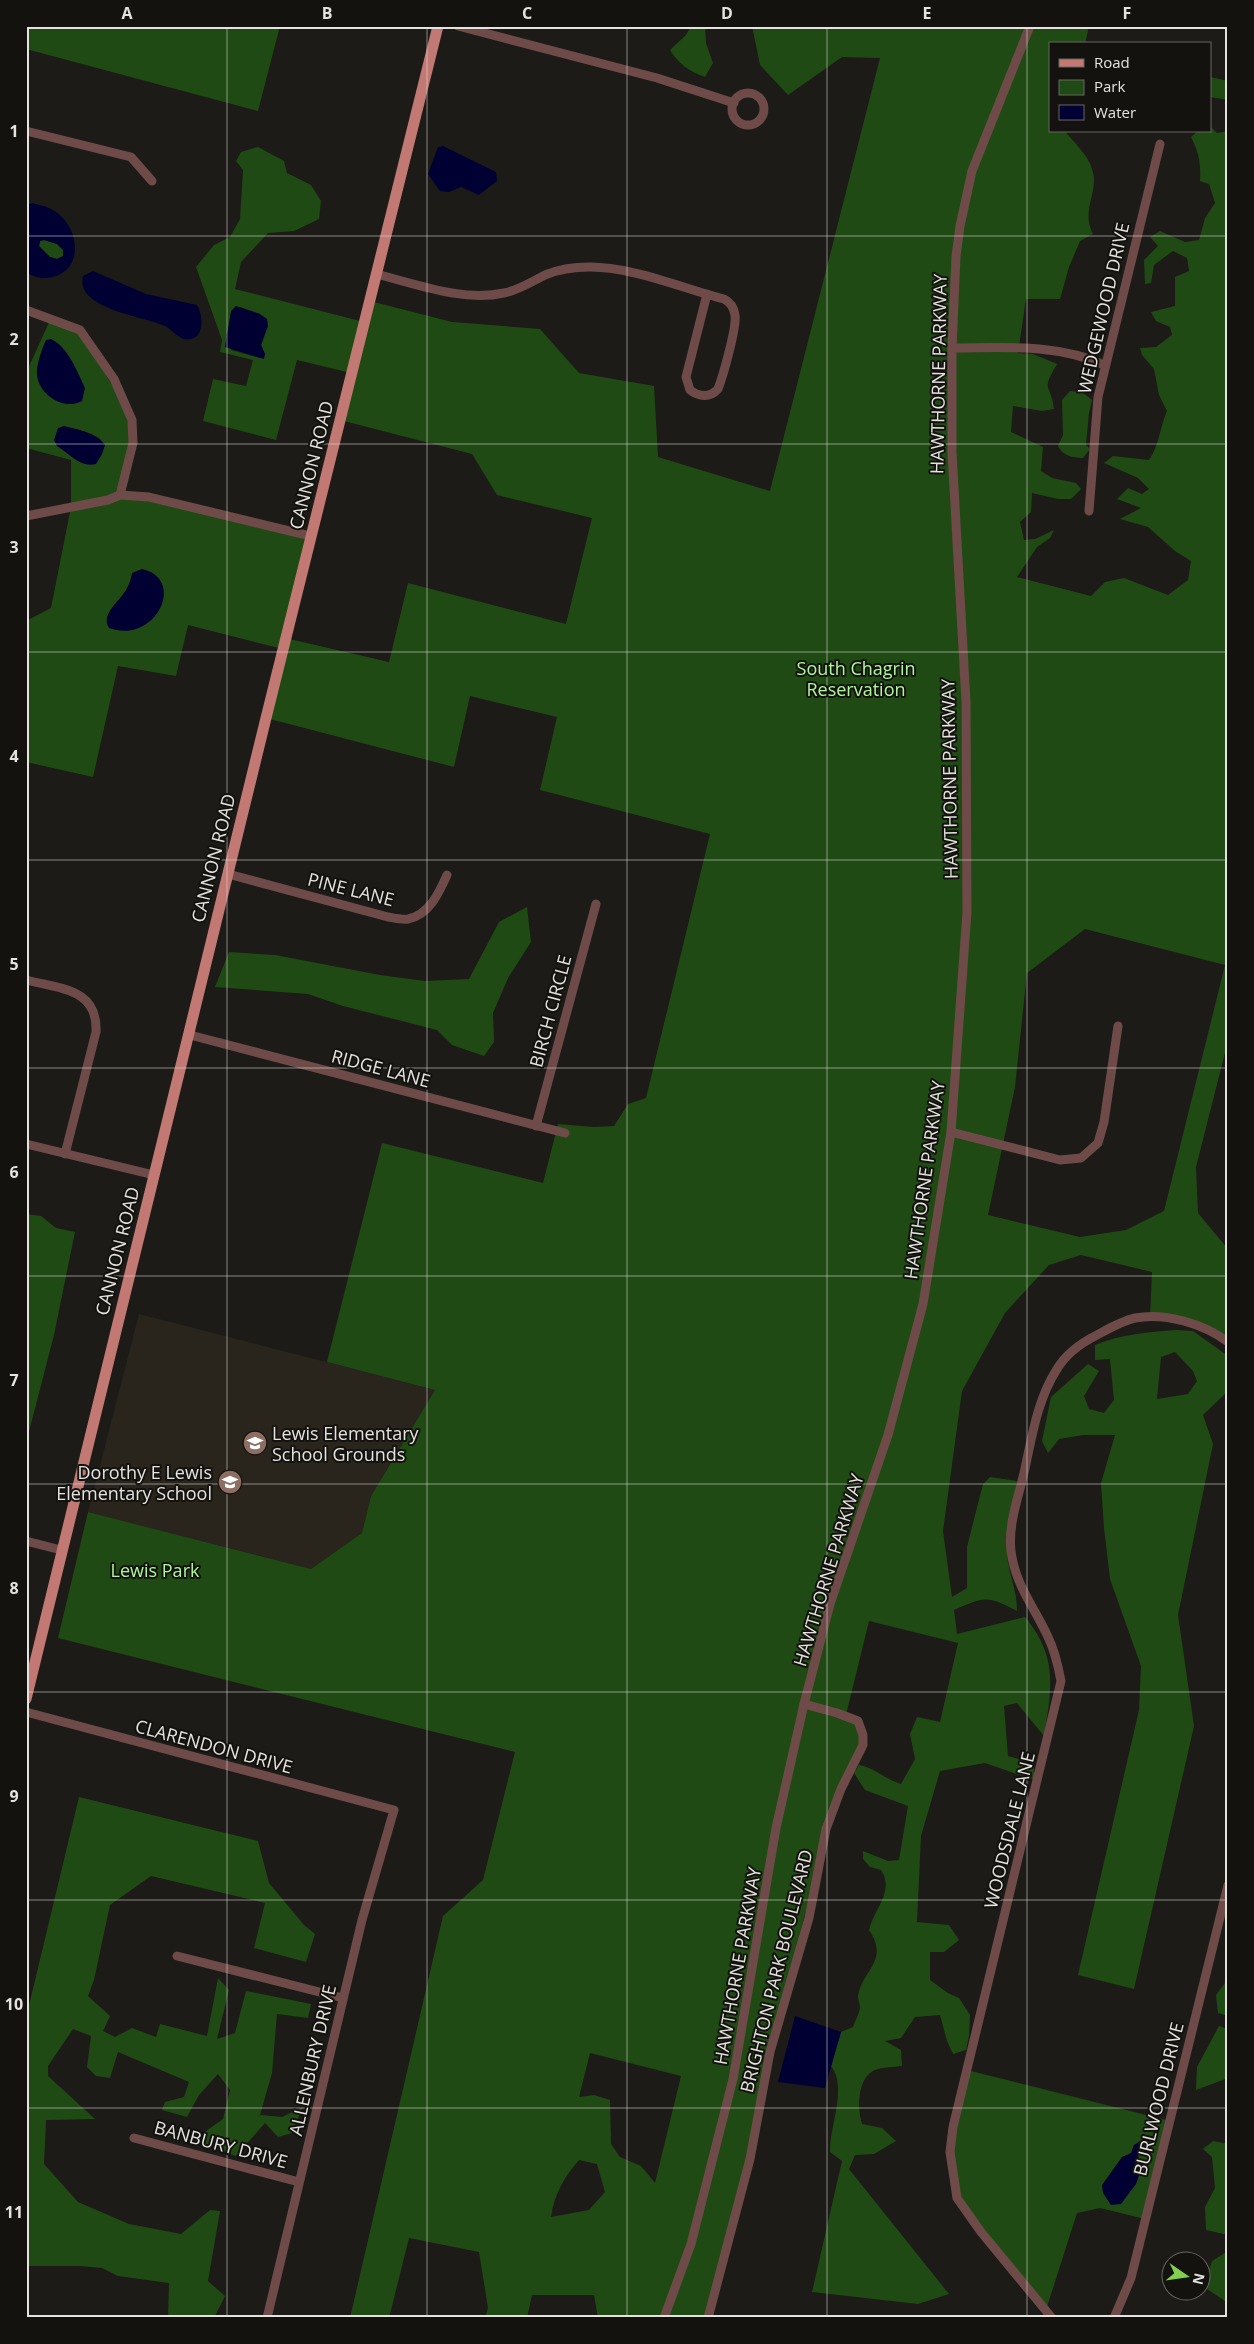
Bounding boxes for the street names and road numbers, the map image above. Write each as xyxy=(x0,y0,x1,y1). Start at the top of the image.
street label: WEDGEWOOD DRIVE xyxy=(1072,220,1134,396)
street label: HAWTHORNE PARKWAY xyxy=(924,273,952,474)
street label: CANNON ROAD xyxy=(283,398,339,532)
street label: HAWTHORNE PARKWAY xyxy=(935,678,963,879)
street label: CANNON ROAD xyxy=(185,791,241,925)
street label: PINE LANE xyxy=(305,867,397,911)
street label: BIRCH CIRCLE xyxy=(523,952,577,1070)
street label: RIDGE LANE xyxy=(329,1043,433,1093)
street label: HAWTHORNE PARKWAY xyxy=(898,1078,950,1281)
street label: CANNON ROAD xyxy=(89,1184,145,1318)
street label: HAWTHORNE PARKWAY xyxy=(787,1470,869,1669)
street label: CLARENDON DRIVE xyxy=(133,1713,295,1779)
street label: WOODSDALE LANE xyxy=(978,1749,1040,1911)
street label: BRIGHTON PARK BOULEVARD xyxy=(734,1847,818,2095)
street label: HAWTHORNE PARKWAY xyxy=(708,1864,766,2067)
street label: ALLENBURY DRIVE xyxy=(283,1982,341,2138)
street label: BURLWOOD DRIVE xyxy=(1127,2020,1189,2178)
street label: BANBURY DRIVE xyxy=(152,2115,290,2173)

